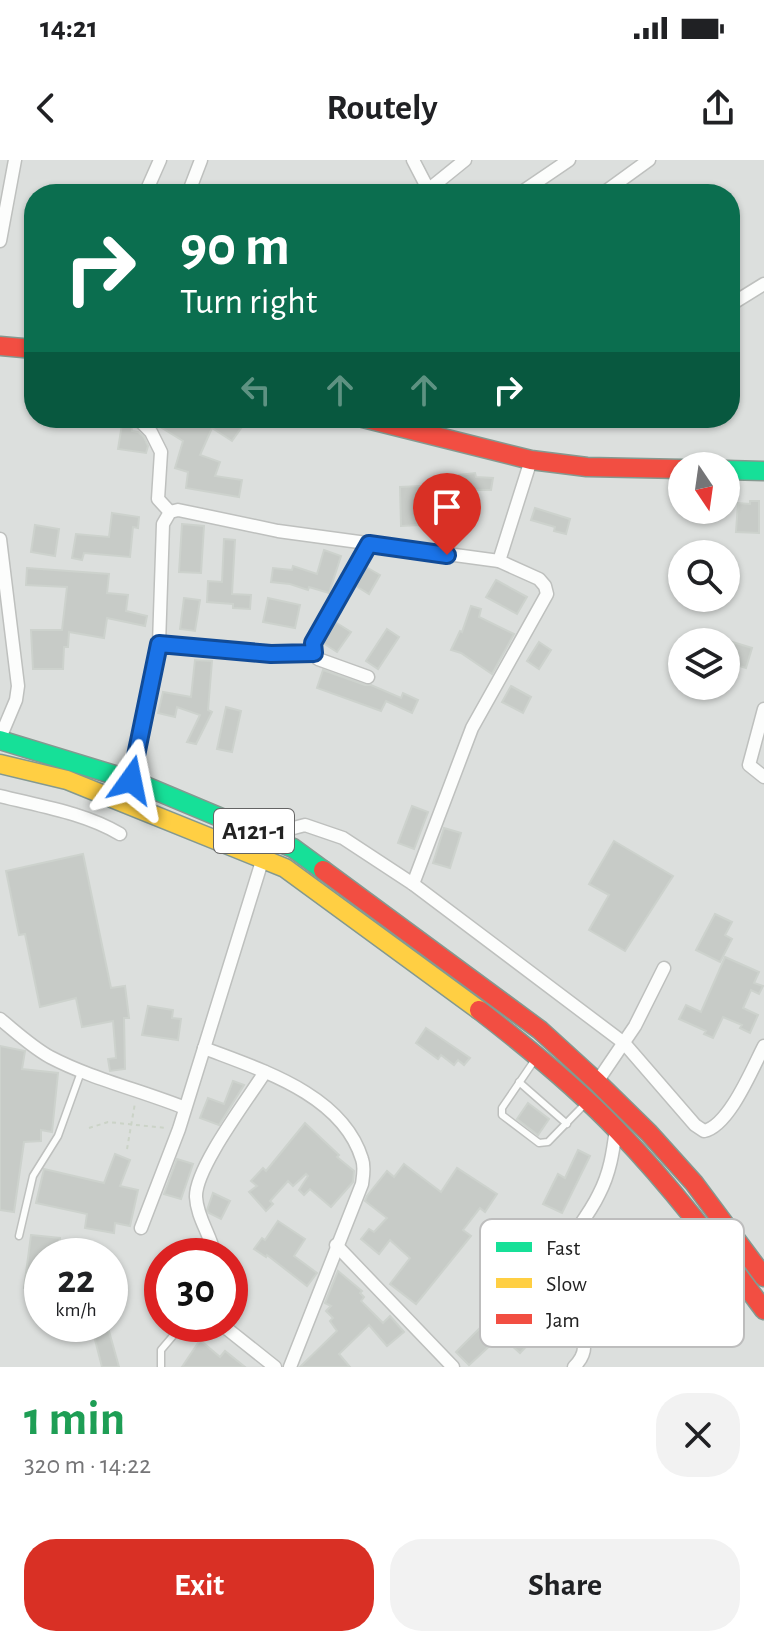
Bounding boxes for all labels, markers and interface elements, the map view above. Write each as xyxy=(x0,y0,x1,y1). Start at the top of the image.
text: 14:21 xyxy=(40,13,98,43)
icon: back xyxy=(24,86,68,130)
icon: share xyxy=(696,86,740,130)
text: Routely xyxy=(327,90,437,126)
icon: right xyxy=(48,216,152,320)
text: 90 m xyxy=(180,219,290,275)
text: Turn right xyxy=(180,284,317,320)
icon: left xyxy=(234,368,278,412)
icon: ahead xyxy=(318,368,362,412)
icon: ahead xyxy=(402,368,446,412)
icon: right xyxy=(486,368,530,412)
north arrow xyxy=(668,452,740,524)
map controls xyxy=(668,452,740,700)
pin xyxy=(413,473,481,555)
icon: arrive xyxy=(425,485,469,529)
button: search xyxy=(668,540,740,612)
button: layers xyxy=(668,628,740,700)
position arrow xyxy=(89,738,173,822)
road number: A121-1 xyxy=(214,809,294,853)
legend xyxy=(480,1219,744,1347)
text: Fast xyxy=(546,1237,580,1259)
speed limit sign: 30 xyxy=(144,1238,248,1342)
text: 22 xyxy=(57,1260,95,1300)
text: Slow xyxy=(546,1273,587,1295)
text: km/h xyxy=(55,1300,97,1320)
text: Jam xyxy=(546,1309,580,1331)
button: close xyxy=(656,1393,740,1477)
text: 1 min xyxy=(24,1396,125,1444)
text: 320 m · 14:22 xyxy=(24,1452,151,1478)
button: Exit xyxy=(24,1539,374,1631)
button: Share xyxy=(390,1539,740,1631)

